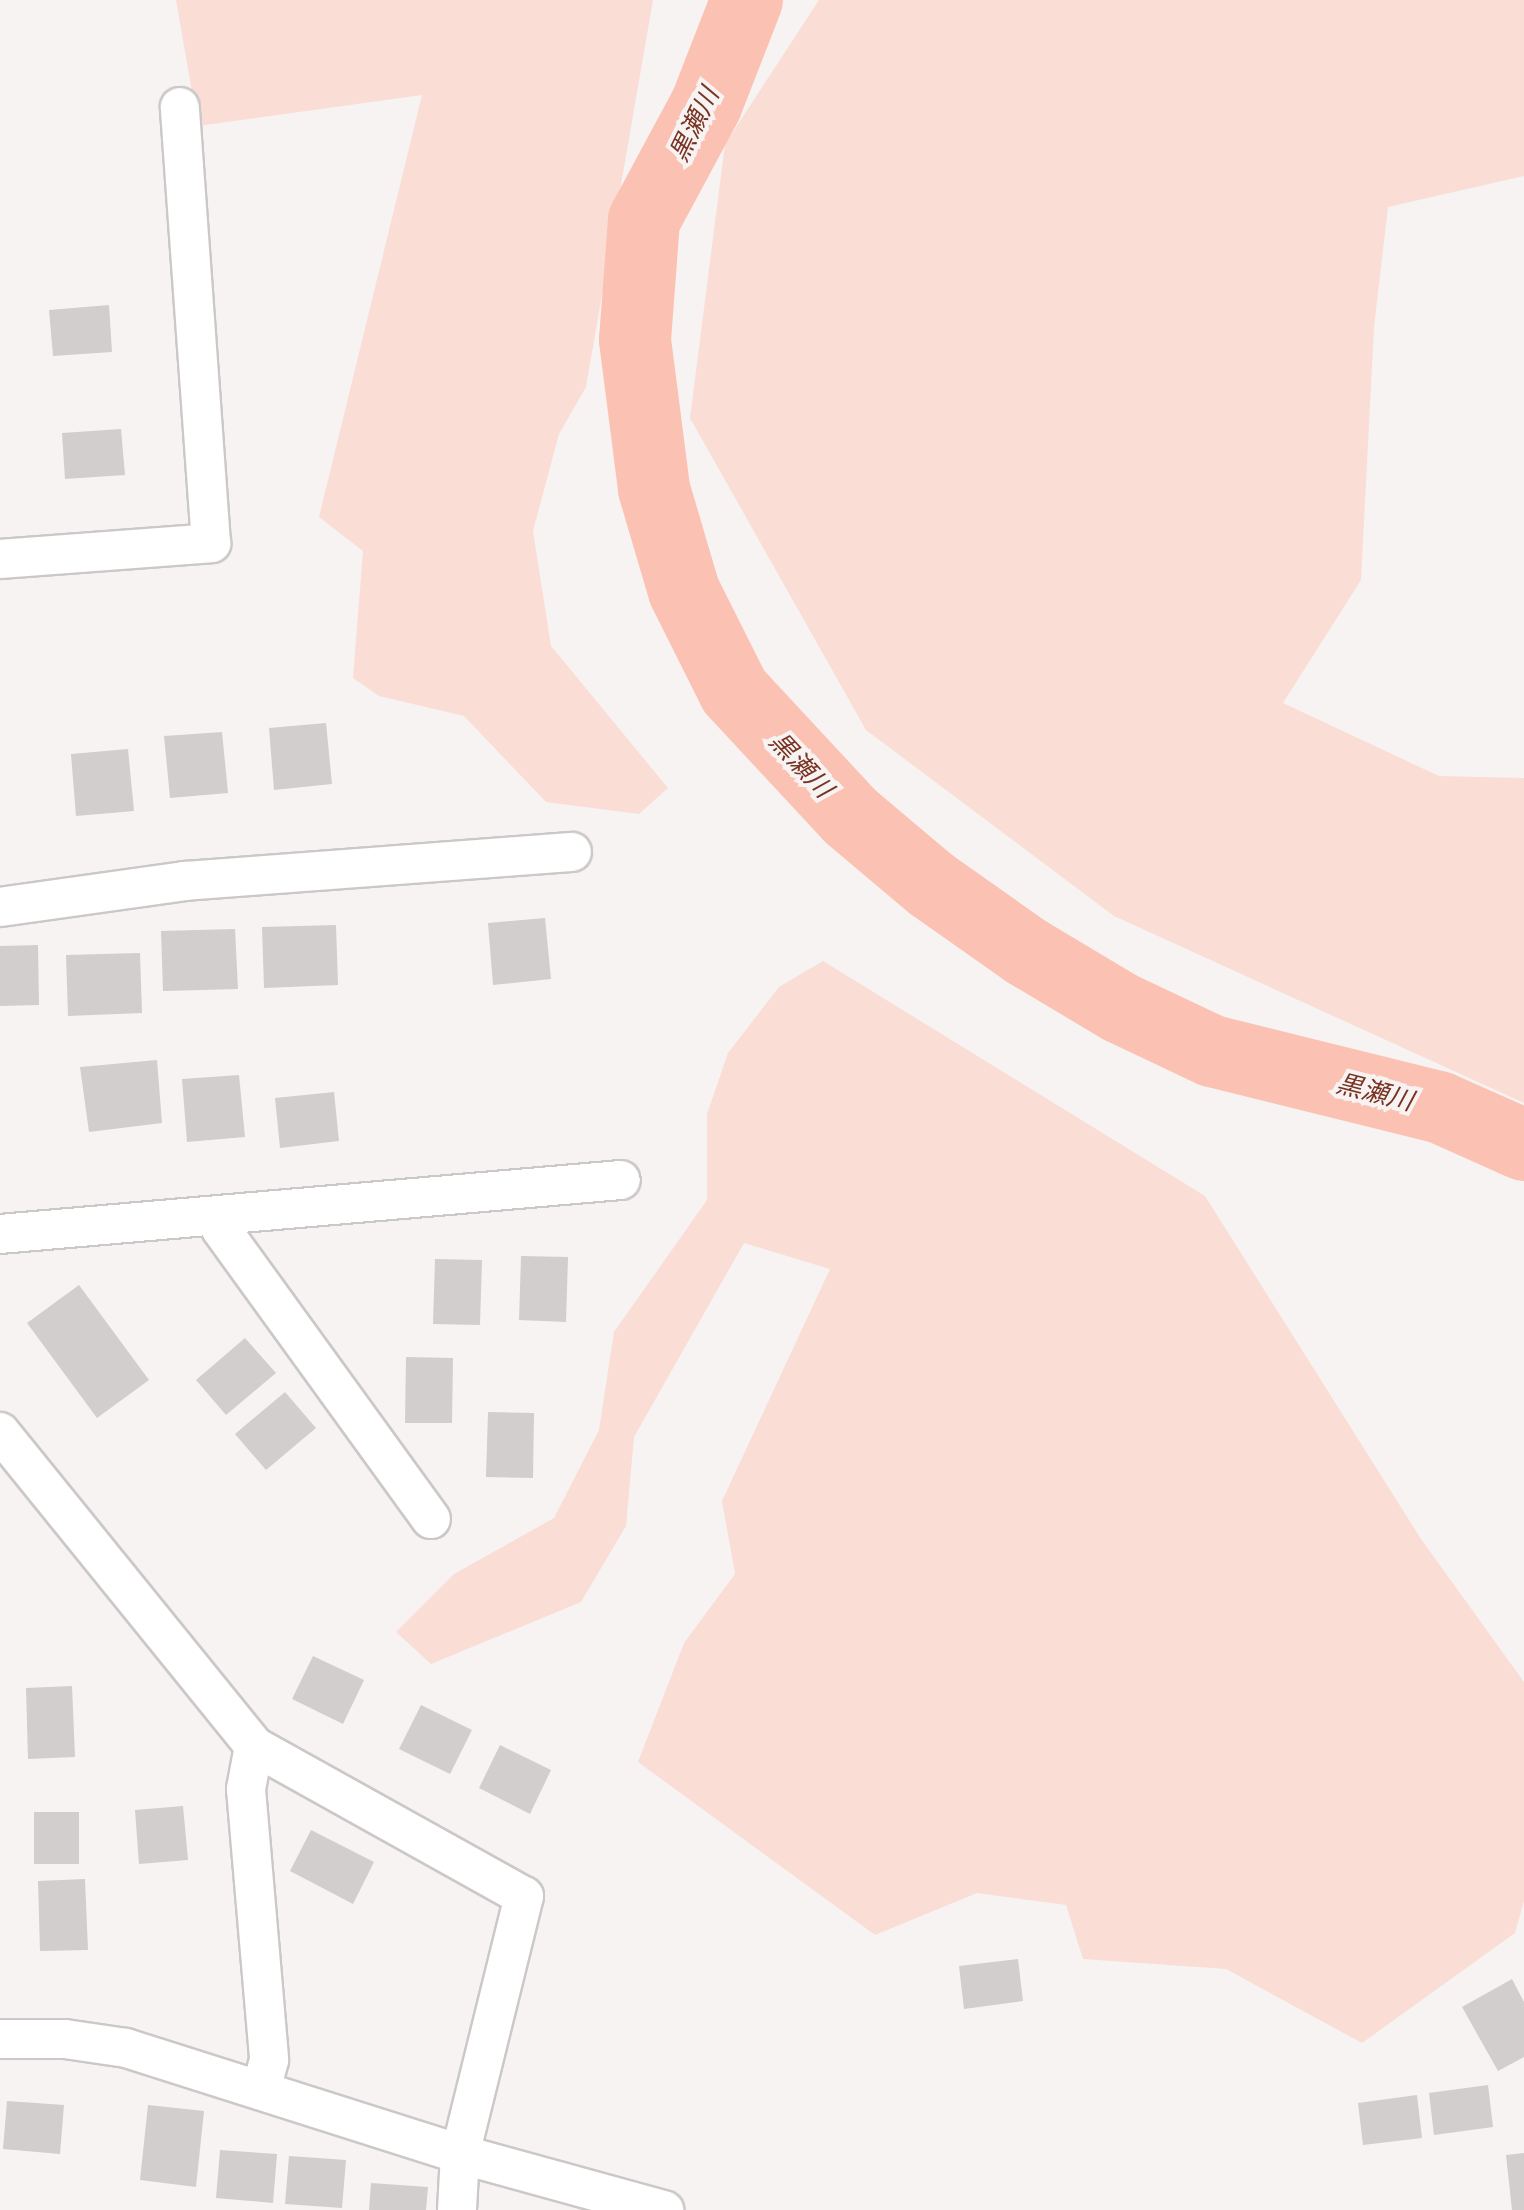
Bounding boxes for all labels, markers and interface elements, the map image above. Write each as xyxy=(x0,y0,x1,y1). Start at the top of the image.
water label: 黒瀬川 xyxy=(662,82,724,166)
water label: 黒瀬川 xyxy=(764,725,840,803)
water label: 黒瀬川 xyxy=(1333,1066,1417,1116)

